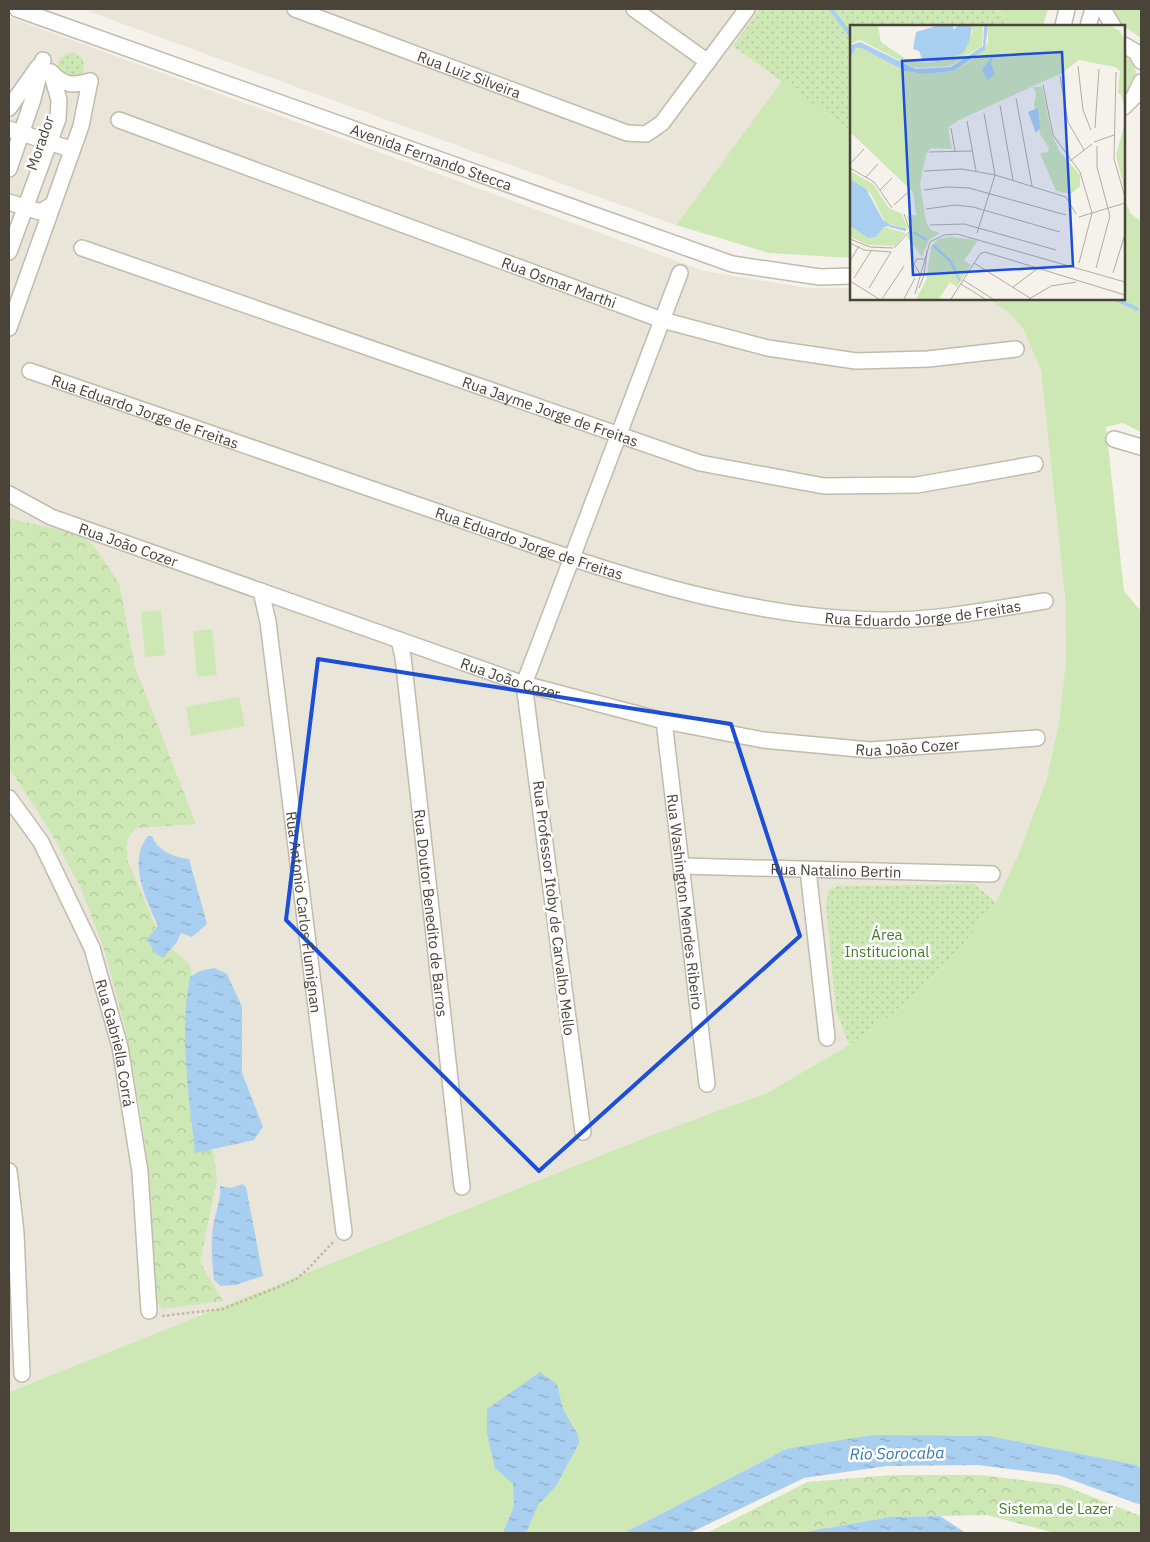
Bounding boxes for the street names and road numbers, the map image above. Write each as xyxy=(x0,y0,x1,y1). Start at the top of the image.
street label: Rua Luiz Silveira xyxy=(415,46,524,102)
street label: Morador xyxy=(22,113,58,173)
street label: Avenida Fernando Stecca xyxy=(348,119,515,194)
street label: Rua Osmar Marthi xyxy=(499,252,619,312)
street label: Rua Eduardo Jorge de Freitas xyxy=(49,370,241,452)
street label: Rua Jayme Jorge de Freitas xyxy=(460,372,641,450)
street label: Rua Eduardo Jorge de Freitas xyxy=(433,502,625,583)
street label: Rua João Cozer xyxy=(76,518,181,571)
street label: Rua Eduardo Jorge de Freitas xyxy=(824,596,1022,630)
street label: Rua João Cozer xyxy=(458,653,563,703)
street label: Rua João Cozer xyxy=(855,734,960,760)
street label: Rua Professor Itoby de Carvalho Mello xyxy=(529,779,579,1037)
street label: Rua Washington Mendes Ribeiro xyxy=(663,793,708,1011)
street label: Rua Doutor Benedito de Barros xyxy=(410,808,452,1018)
street label: Rua Antonio Carlos Flumignan xyxy=(282,810,326,1014)
street label: Rua Natalino Bertin xyxy=(770,859,902,881)
street label: Rua Gabriella Corrá xyxy=(92,977,139,1108)

